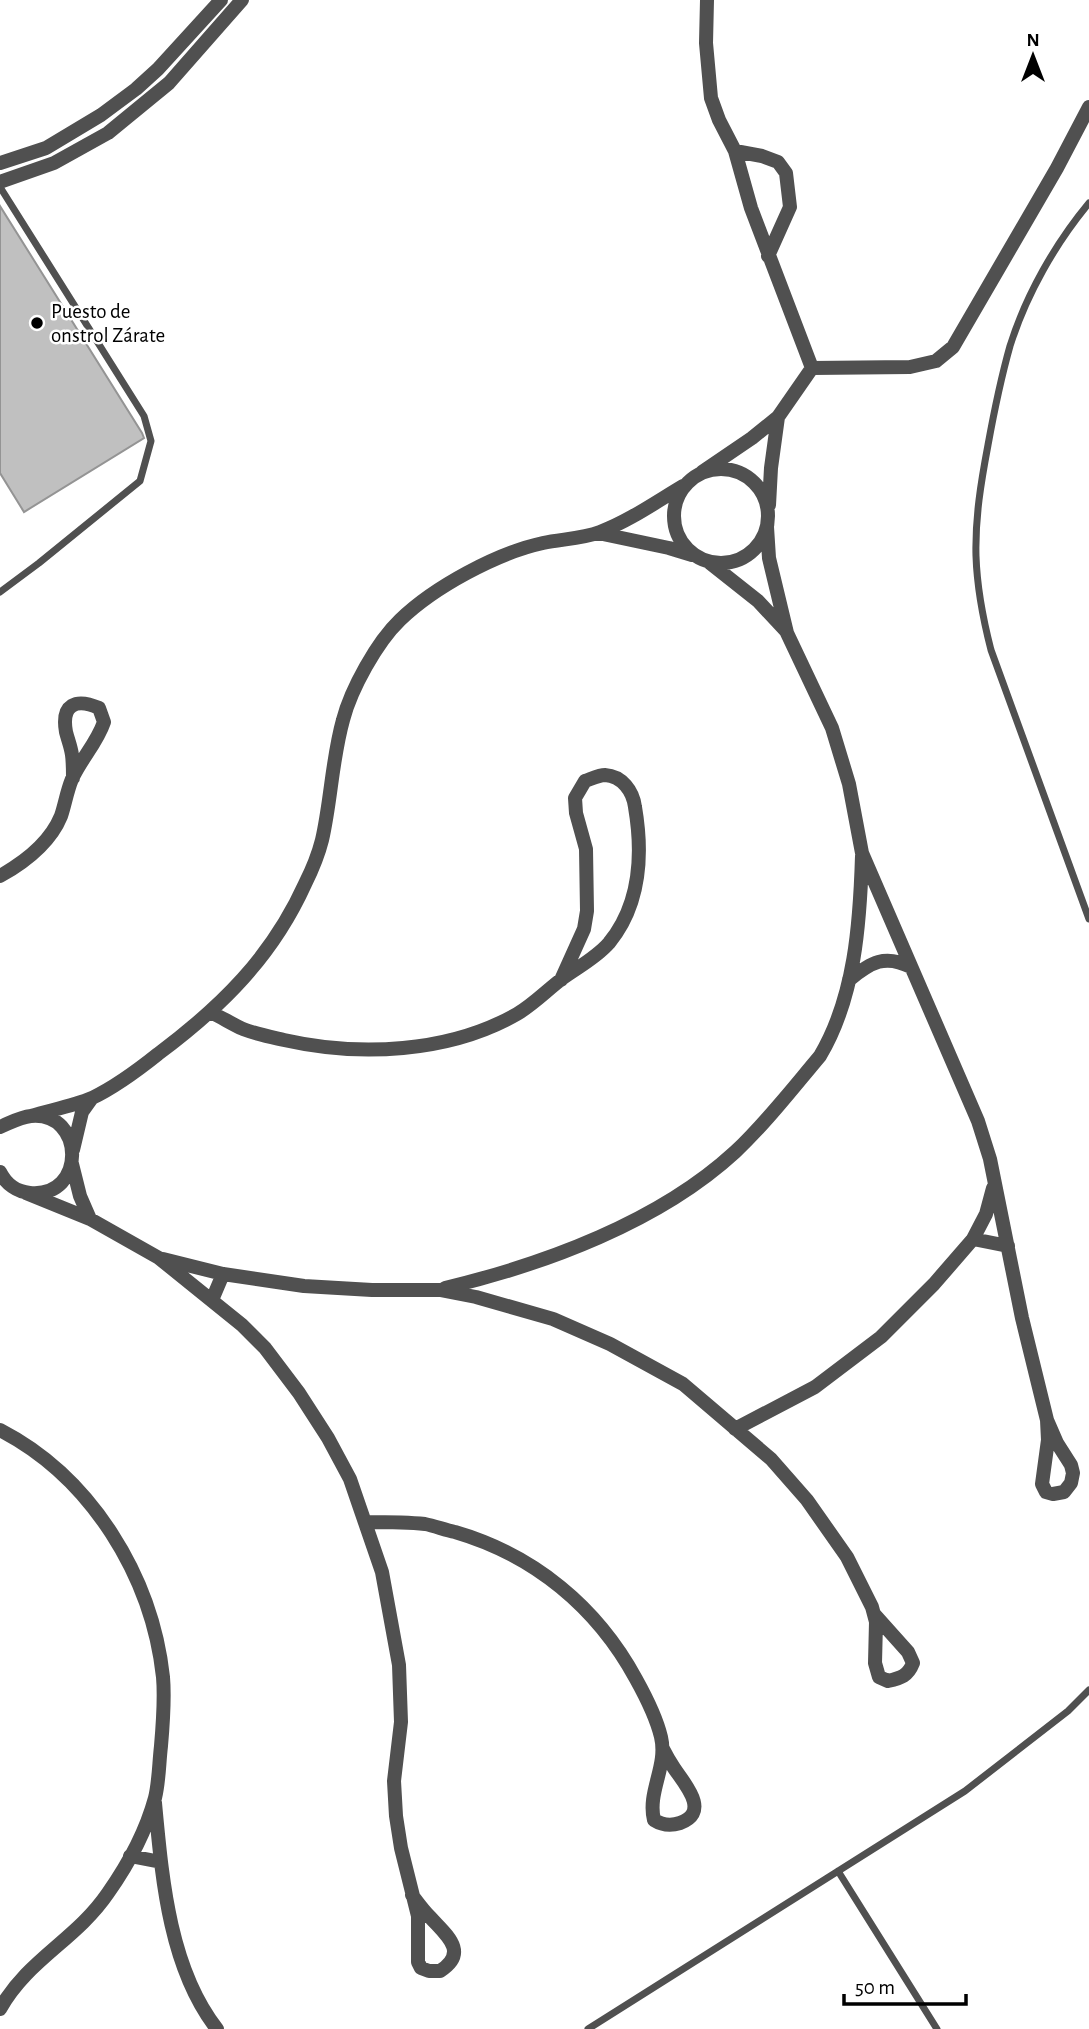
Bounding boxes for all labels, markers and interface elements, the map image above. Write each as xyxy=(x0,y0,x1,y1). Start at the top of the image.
north arrow xyxy=(998,21,1068,91)
text: N xyxy=(1026,31,1040,50)
place label: Puesto de onstrol Zárate xyxy=(51,301,165,346)
marker: Puesto de onstrol Zárate xyxy=(29,315,45,331)
scale bar xyxy=(844,1962,967,2006)
text: 50 m xyxy=(855,1977,895,1998)

